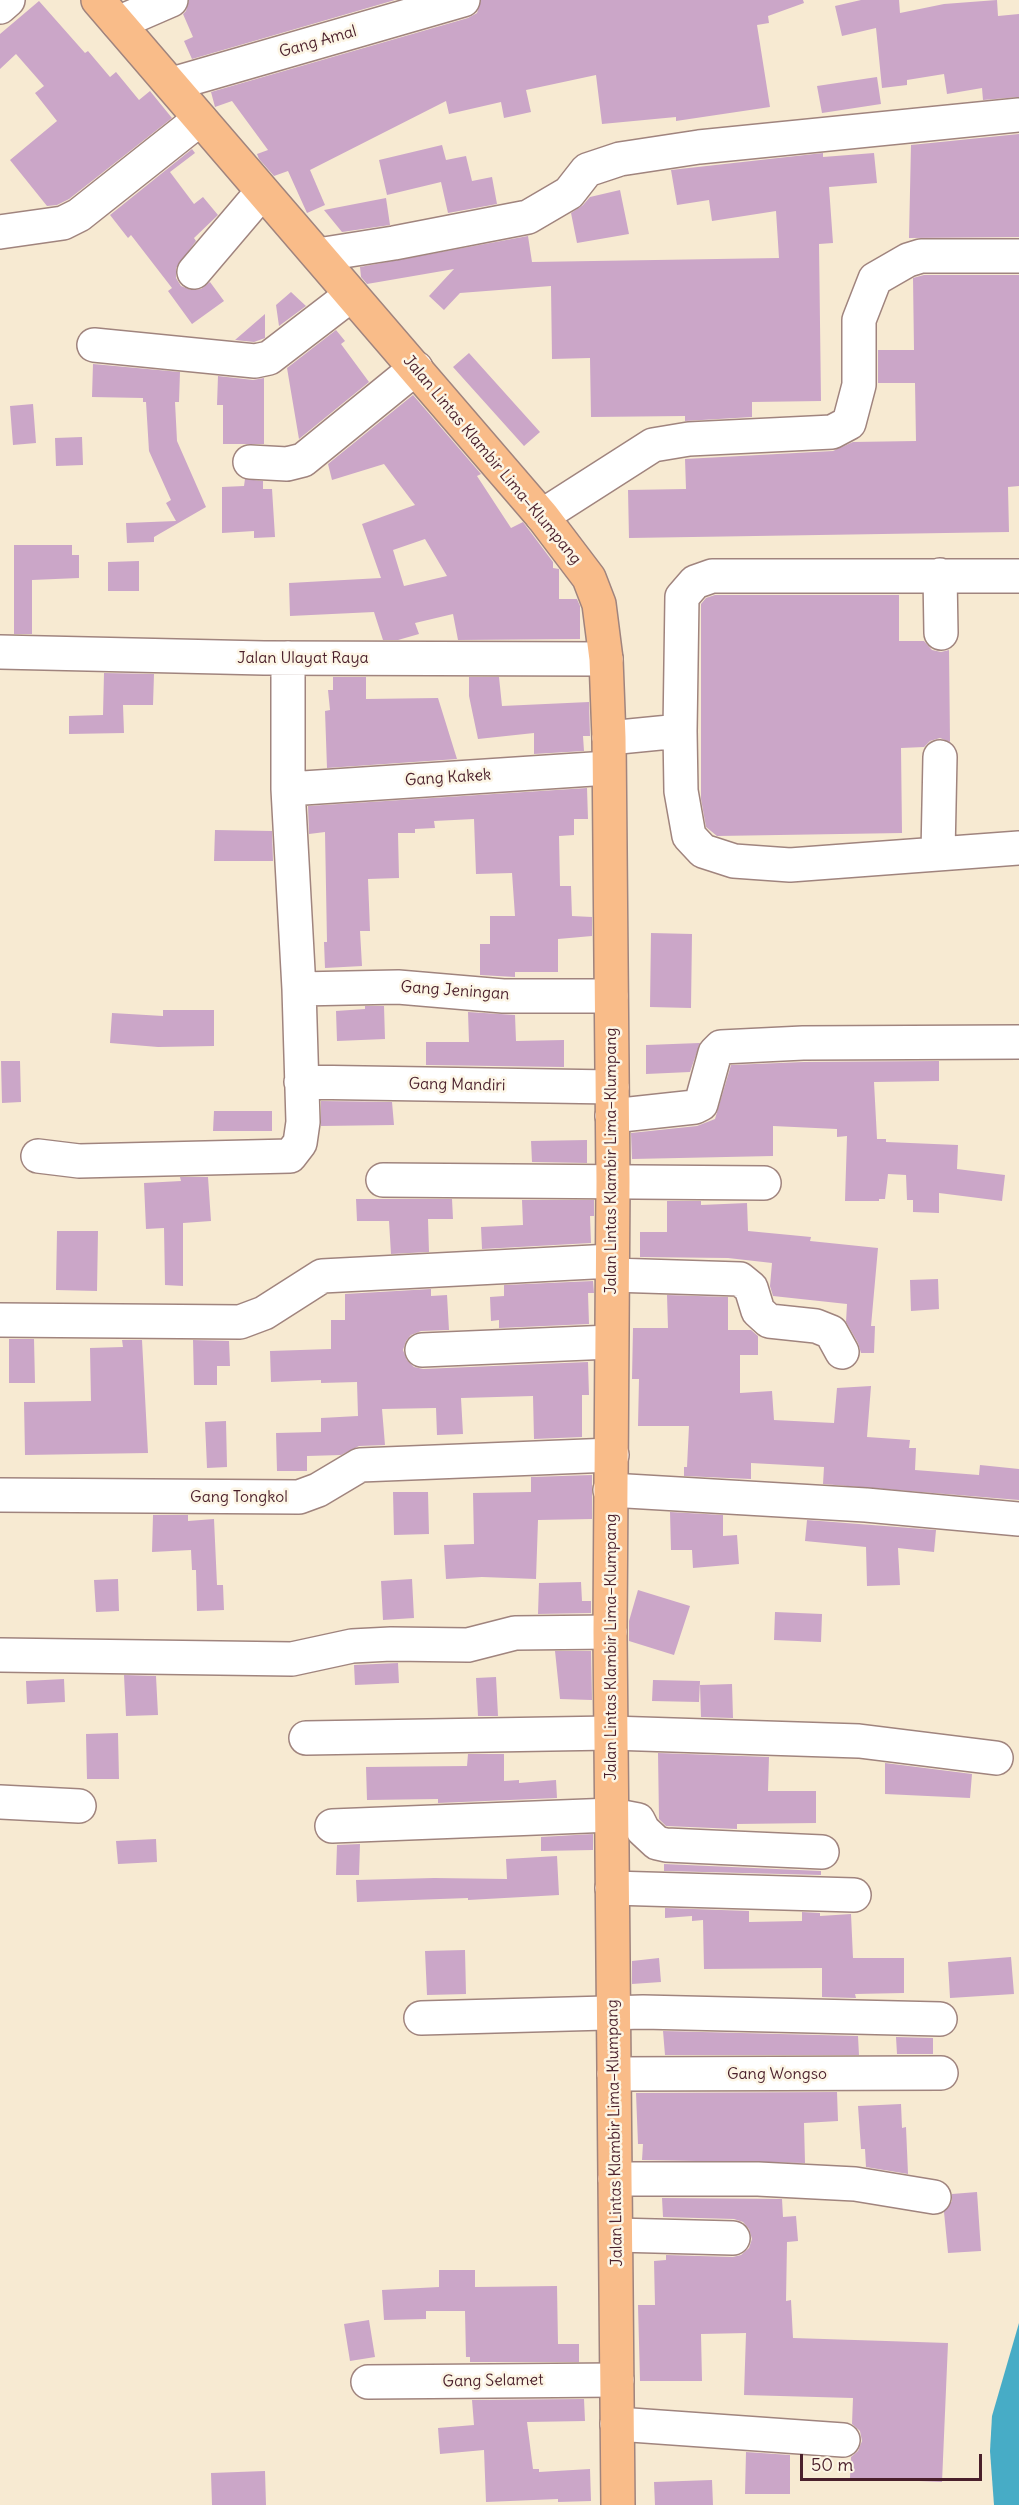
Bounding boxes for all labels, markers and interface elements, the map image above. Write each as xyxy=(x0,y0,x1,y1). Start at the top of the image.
street label: Gang Amal xyxy=(277,22,359,62)
street label: Jalan Lintas Klambir Lima–Klumpang xyxy=(399,352,585,568)
street label: Jalan Ulayat Raya xyxy=(237,648,369,668)
street label: Gang Kakek xyxy=(404,765,492,791)
street label: Gang Jeningan xyxy=(400,978,510,1004)
street label: Jalan Lintas Klambir Lima–Klumpang xyxy=(601,1027,621,1295)
street label: Gang Mandiri xyxy=(408,1075,506,1095)
street label: Gang Tongkol xyxy=(190,1487,288,1507)
street label: Jalan Lintas Klambir Lima–Klumpang xyxy=(601,1513,621,1781)
street label: Jalan Lintas Klambir Lima–Klumpang xyxy=(603,1999,627,2267)
street label: Gang Wongso xyxy=(727,2064,827,2084)
street label: Gang Selamet xyxy=(442,2371,544,2391)
scale bar xyxy=(803,2442,984,2480)
text: 50 m xyxy=(811,2453,853,2476)

